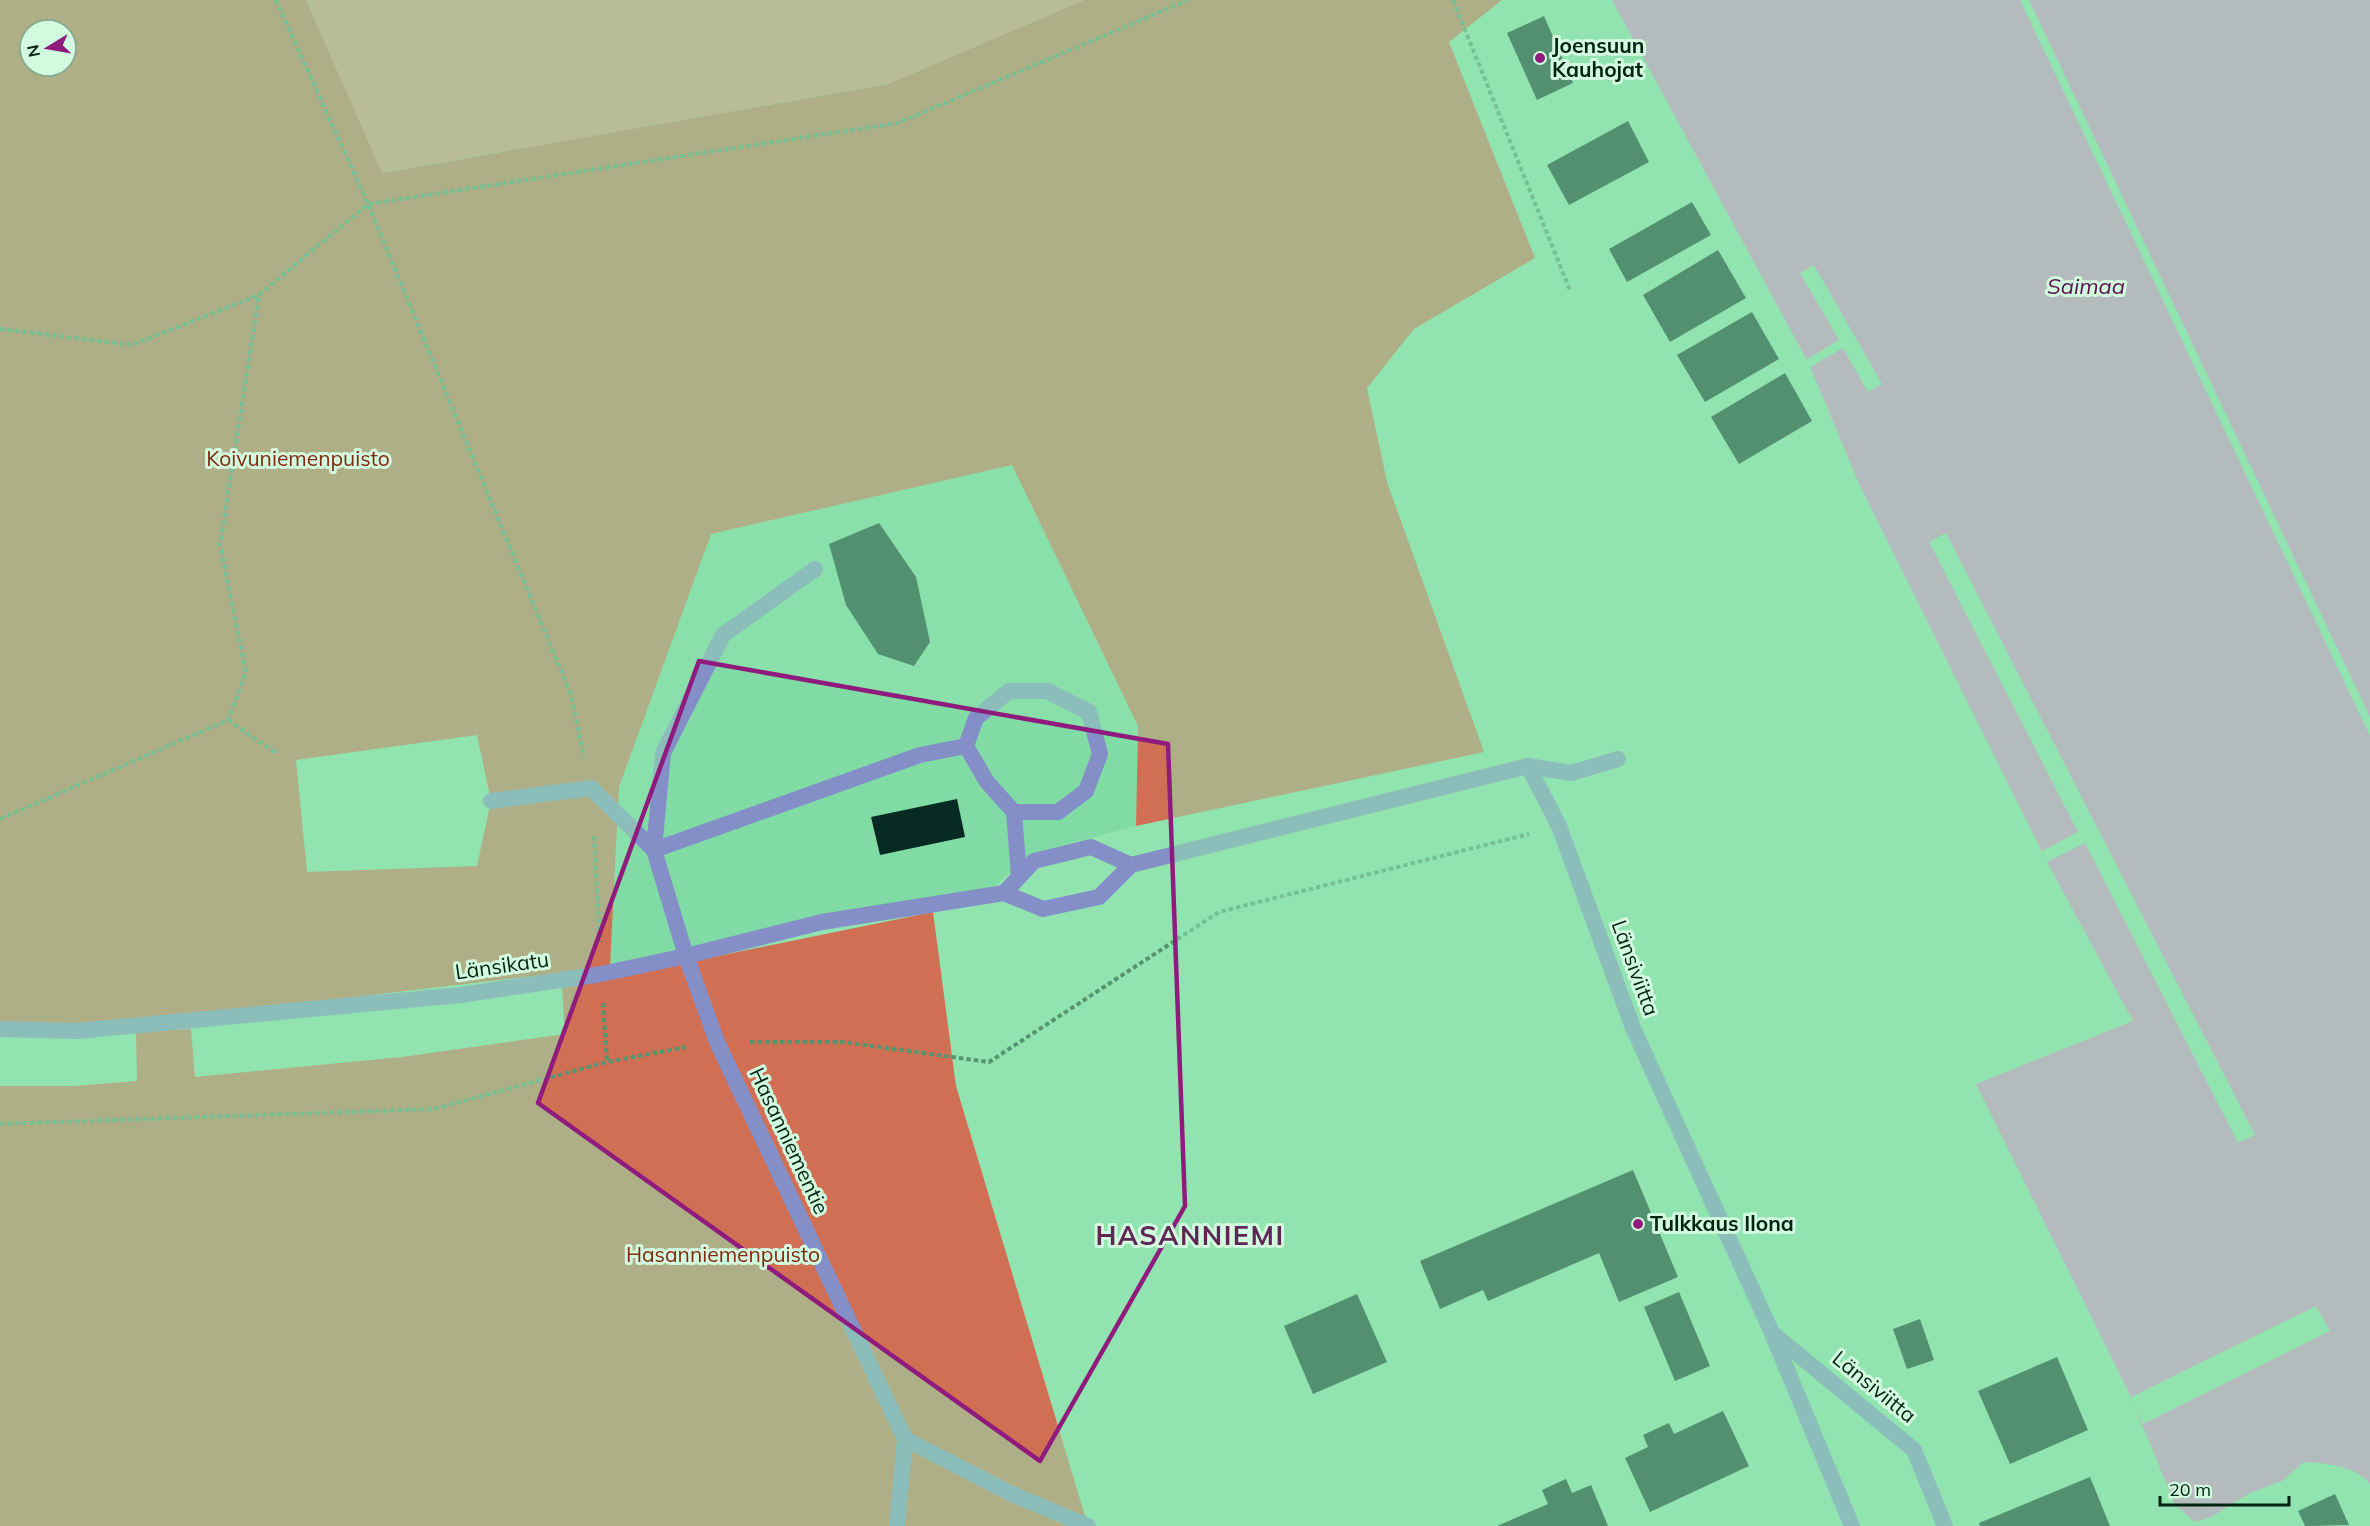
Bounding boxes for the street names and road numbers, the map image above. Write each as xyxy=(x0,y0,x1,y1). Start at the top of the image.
street label: Länsiviitta xyxy=(1607,916,1665,1019)
street label: Länsikatu xyxy=(453,946,550,984)
street label: Hasanniementie xyxy=(745,1063,835,1218)
street label: Länsiviitta xyxy=(1828,1345,1922,1428)

